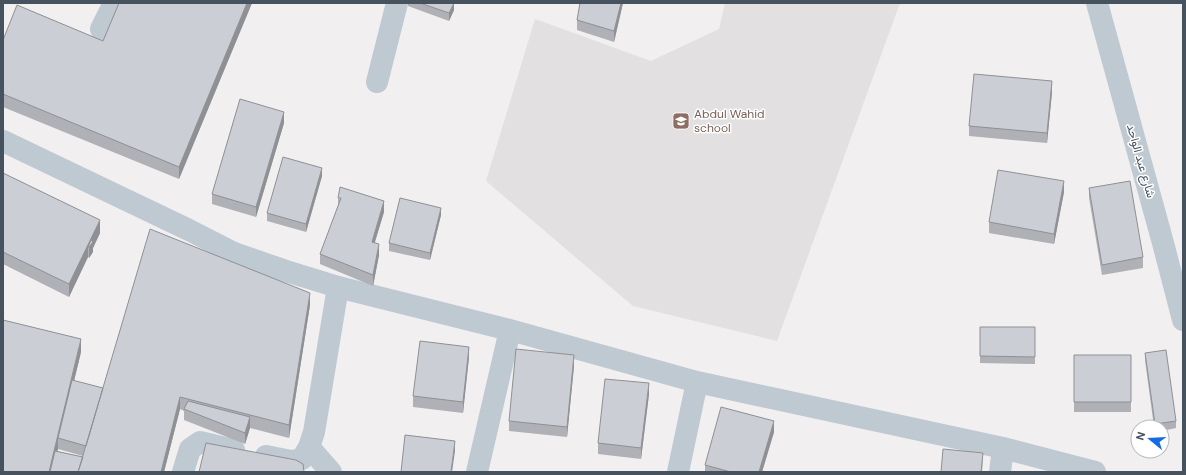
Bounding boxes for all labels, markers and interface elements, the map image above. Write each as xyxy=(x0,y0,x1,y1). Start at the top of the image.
place label: Abdul Wahid school xyxy=(694,106,765,136)
school or university icon: Abdul Wahid school xyxy=(671,111,691,131)
street label: شارع عبد الواحد xyxy=(1122,122,1159,200)
north arrow xyxy=(1130,419,1170,459)
text: N xyxy=(1133,430,1148,442)

